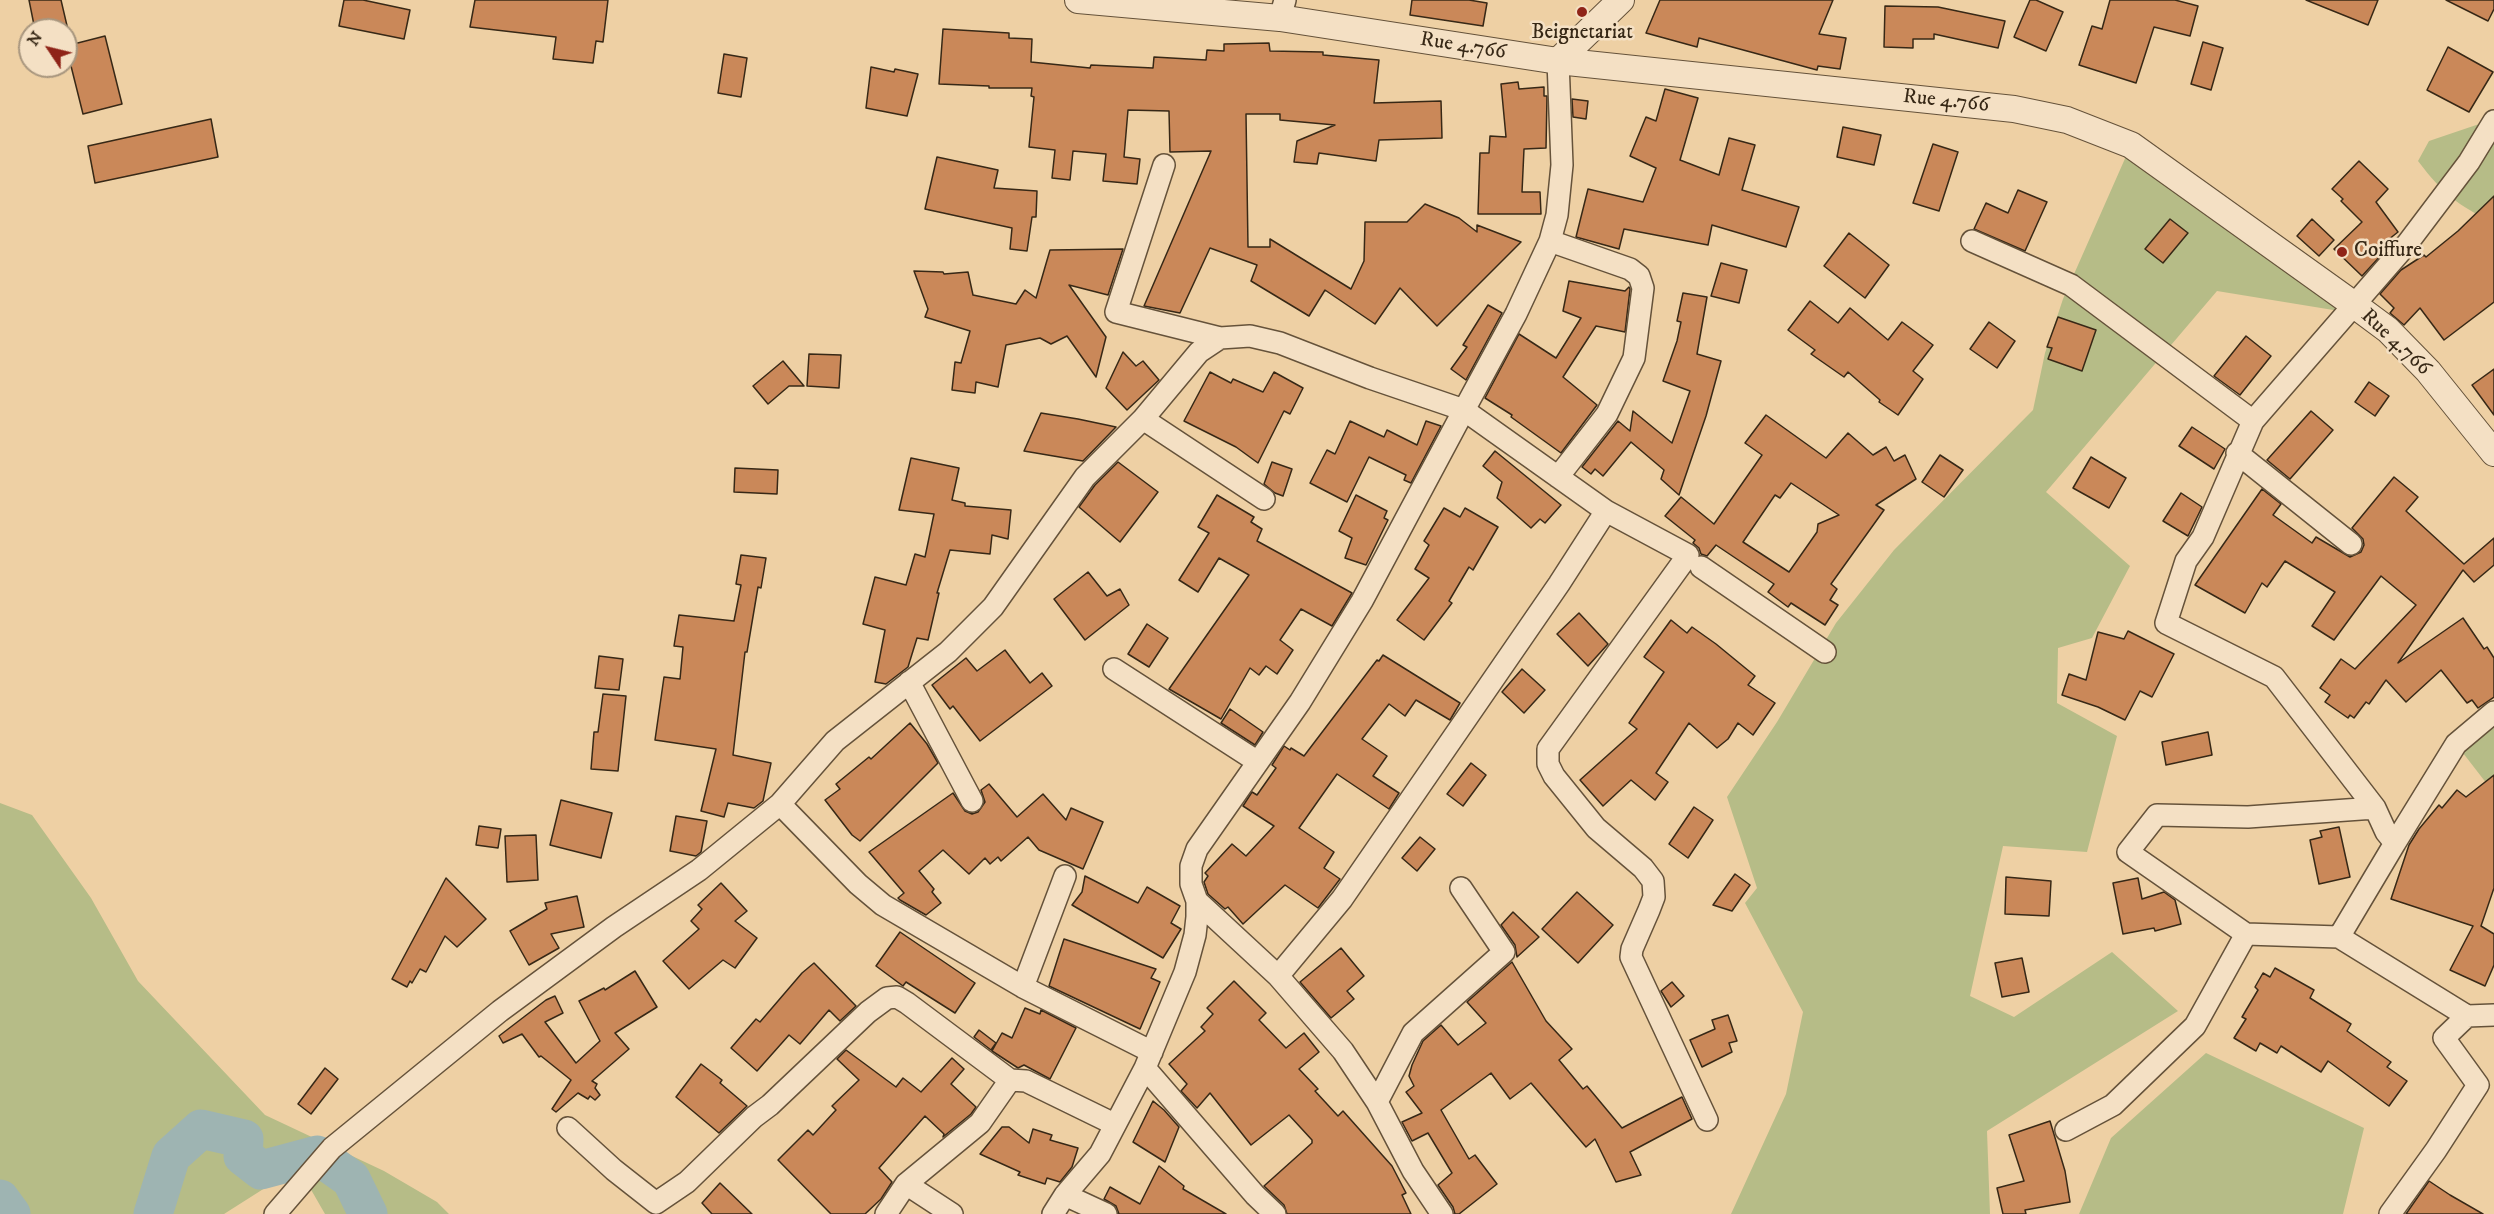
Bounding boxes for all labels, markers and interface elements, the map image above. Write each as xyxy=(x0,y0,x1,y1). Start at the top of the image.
marker: Beignetariat xyxy=(1575,5,1589,19)
north arrow xyxy=(18,18,78,78)
place label: Beignetariat xyxy=(1531,21,1633,47)
text: N xyxy=(23,28,47,50)
street label: Rue 4.766 xyxy=(1418,28,1508,66)
street label: Rue 4.766 xyxy=(1902,85,1990,119)
place label: Coiffure xyxy=(2354,239,2422,265)
marker: Coiffure xyxy=(2335,245,2349,259)
street label: Rue 4.766 xyxy=(2355,304,2435,382)

